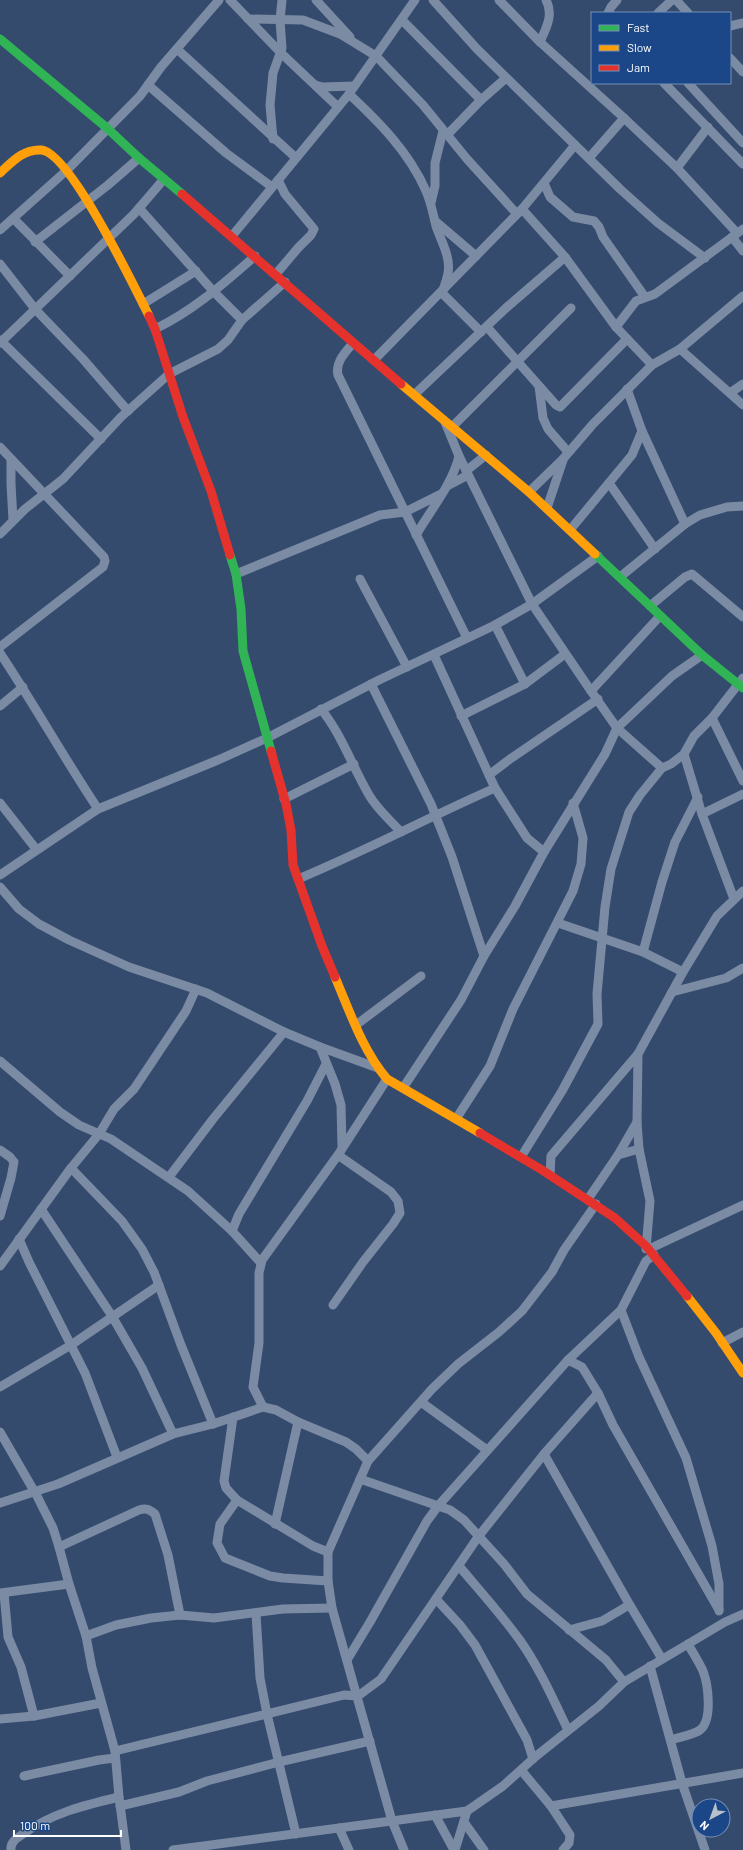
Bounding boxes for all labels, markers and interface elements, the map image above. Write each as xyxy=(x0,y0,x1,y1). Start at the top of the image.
legend xyxy=(591,12,731,84)
text: Fast xyxy=(627,20,650,34)
text: Slow xyxy=(627,40,652,54)
text: Jam xyxy=(627,60,650,74)
north arrow xyxy=(691,1798,731,1838)
scale bar xyxy=(14,1812,121,1838)
text: 100 m xyxy=(20,1818,50,1832)
text: N xyxy=(697,1819,711,1833)

